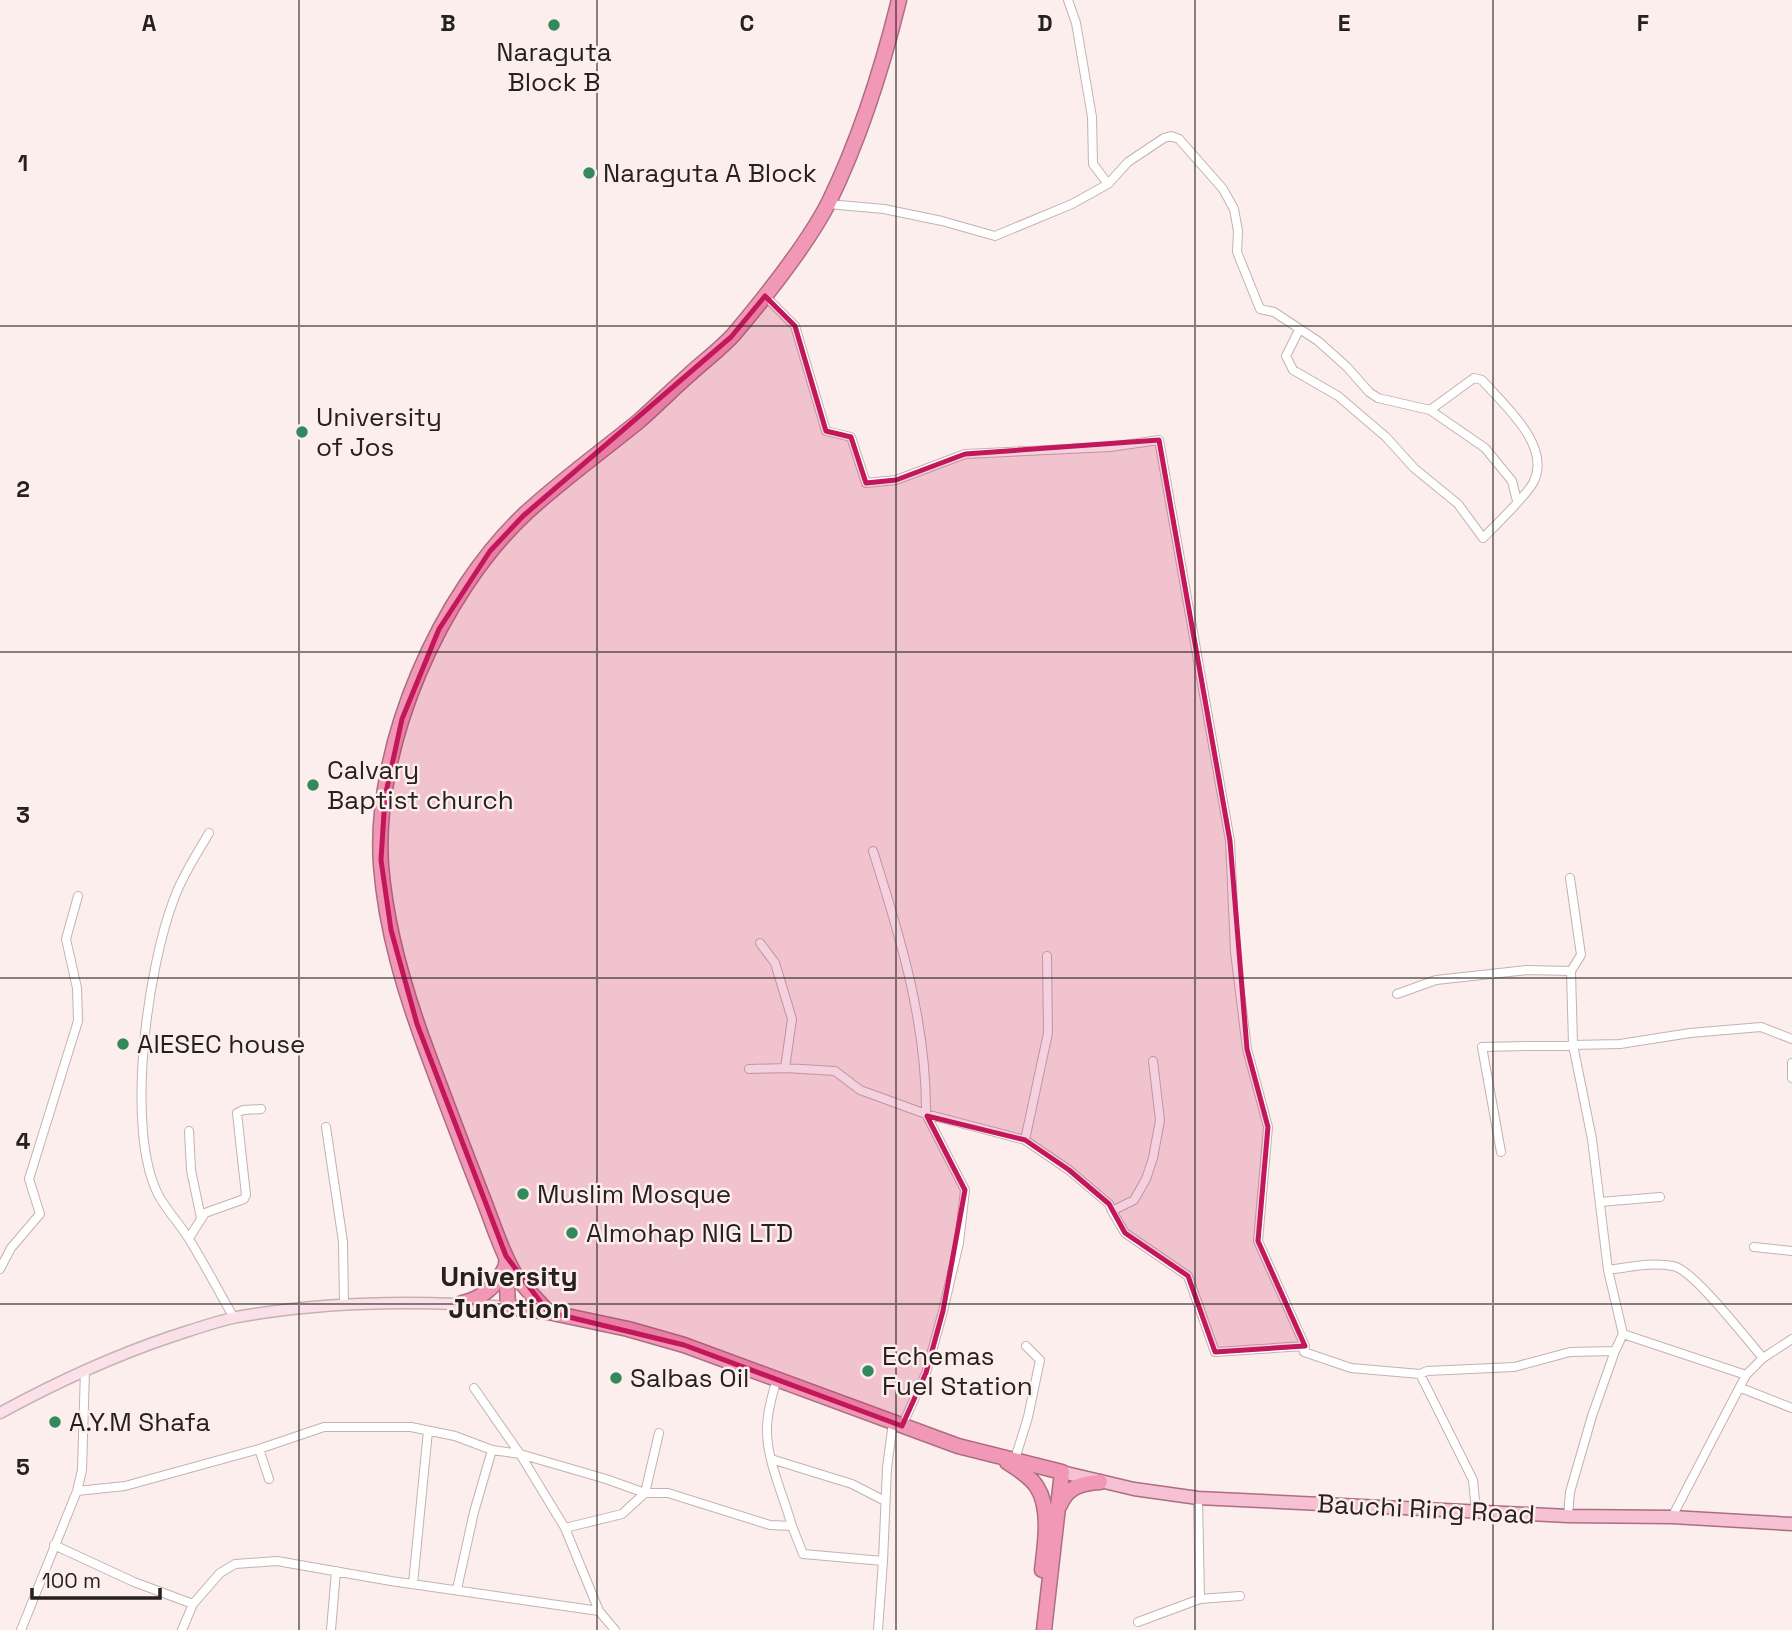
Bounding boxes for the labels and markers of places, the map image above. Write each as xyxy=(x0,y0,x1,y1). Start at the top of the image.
marker: Naraguta Block B xyxy=(546,17,562,33)
place label: Naraguta Block B xyxy=(496,35,612,99)
place label: Naraguta A Block xyxy=(603,156,817,190)
marker: Naraguta A Block xyxy=(581,165,597,181)
place label: University of Jos xyxy=(316,400,442,464)
marker: University of Jos xyxy=(294,424,310,440)
place label: Calvary Baptist church xyxy=(327,753,514,817)
marker: Calvary Baptist church xyxy=(305,777,321,793)
place label: AIESEC house xyxy=(137,1027,305,1061)
marker: AIESEC house xyxy=(115,1036,131,1052)
place label: Muslim Mosque xyxy=(537,1177,731,1211)
marker: Muslim Mosque xyxy=(515,1186,531,1202)
place label: Almohap NIG LTD xyxy=(586,1216,793,1250)
marker: Almohap NIG LTD xyxy=(564,1225,580,1241)
place label: Echemas Fuel Station xyxy=(882,1339,1033,1403)
place label: Salbas Oil xyxy=(630,1361,749,1395)
marker: Echemas Fuel Station xyxy=(860,1363,876,1379)
marker: Salbas Oil xyxy=(608,1370,624,1386)
place label: A.Y.M Shafa xyxy=(69,1405,211,1439)
marker: A.Y.M Shafa xyxy=(47,1414,63,1430)

